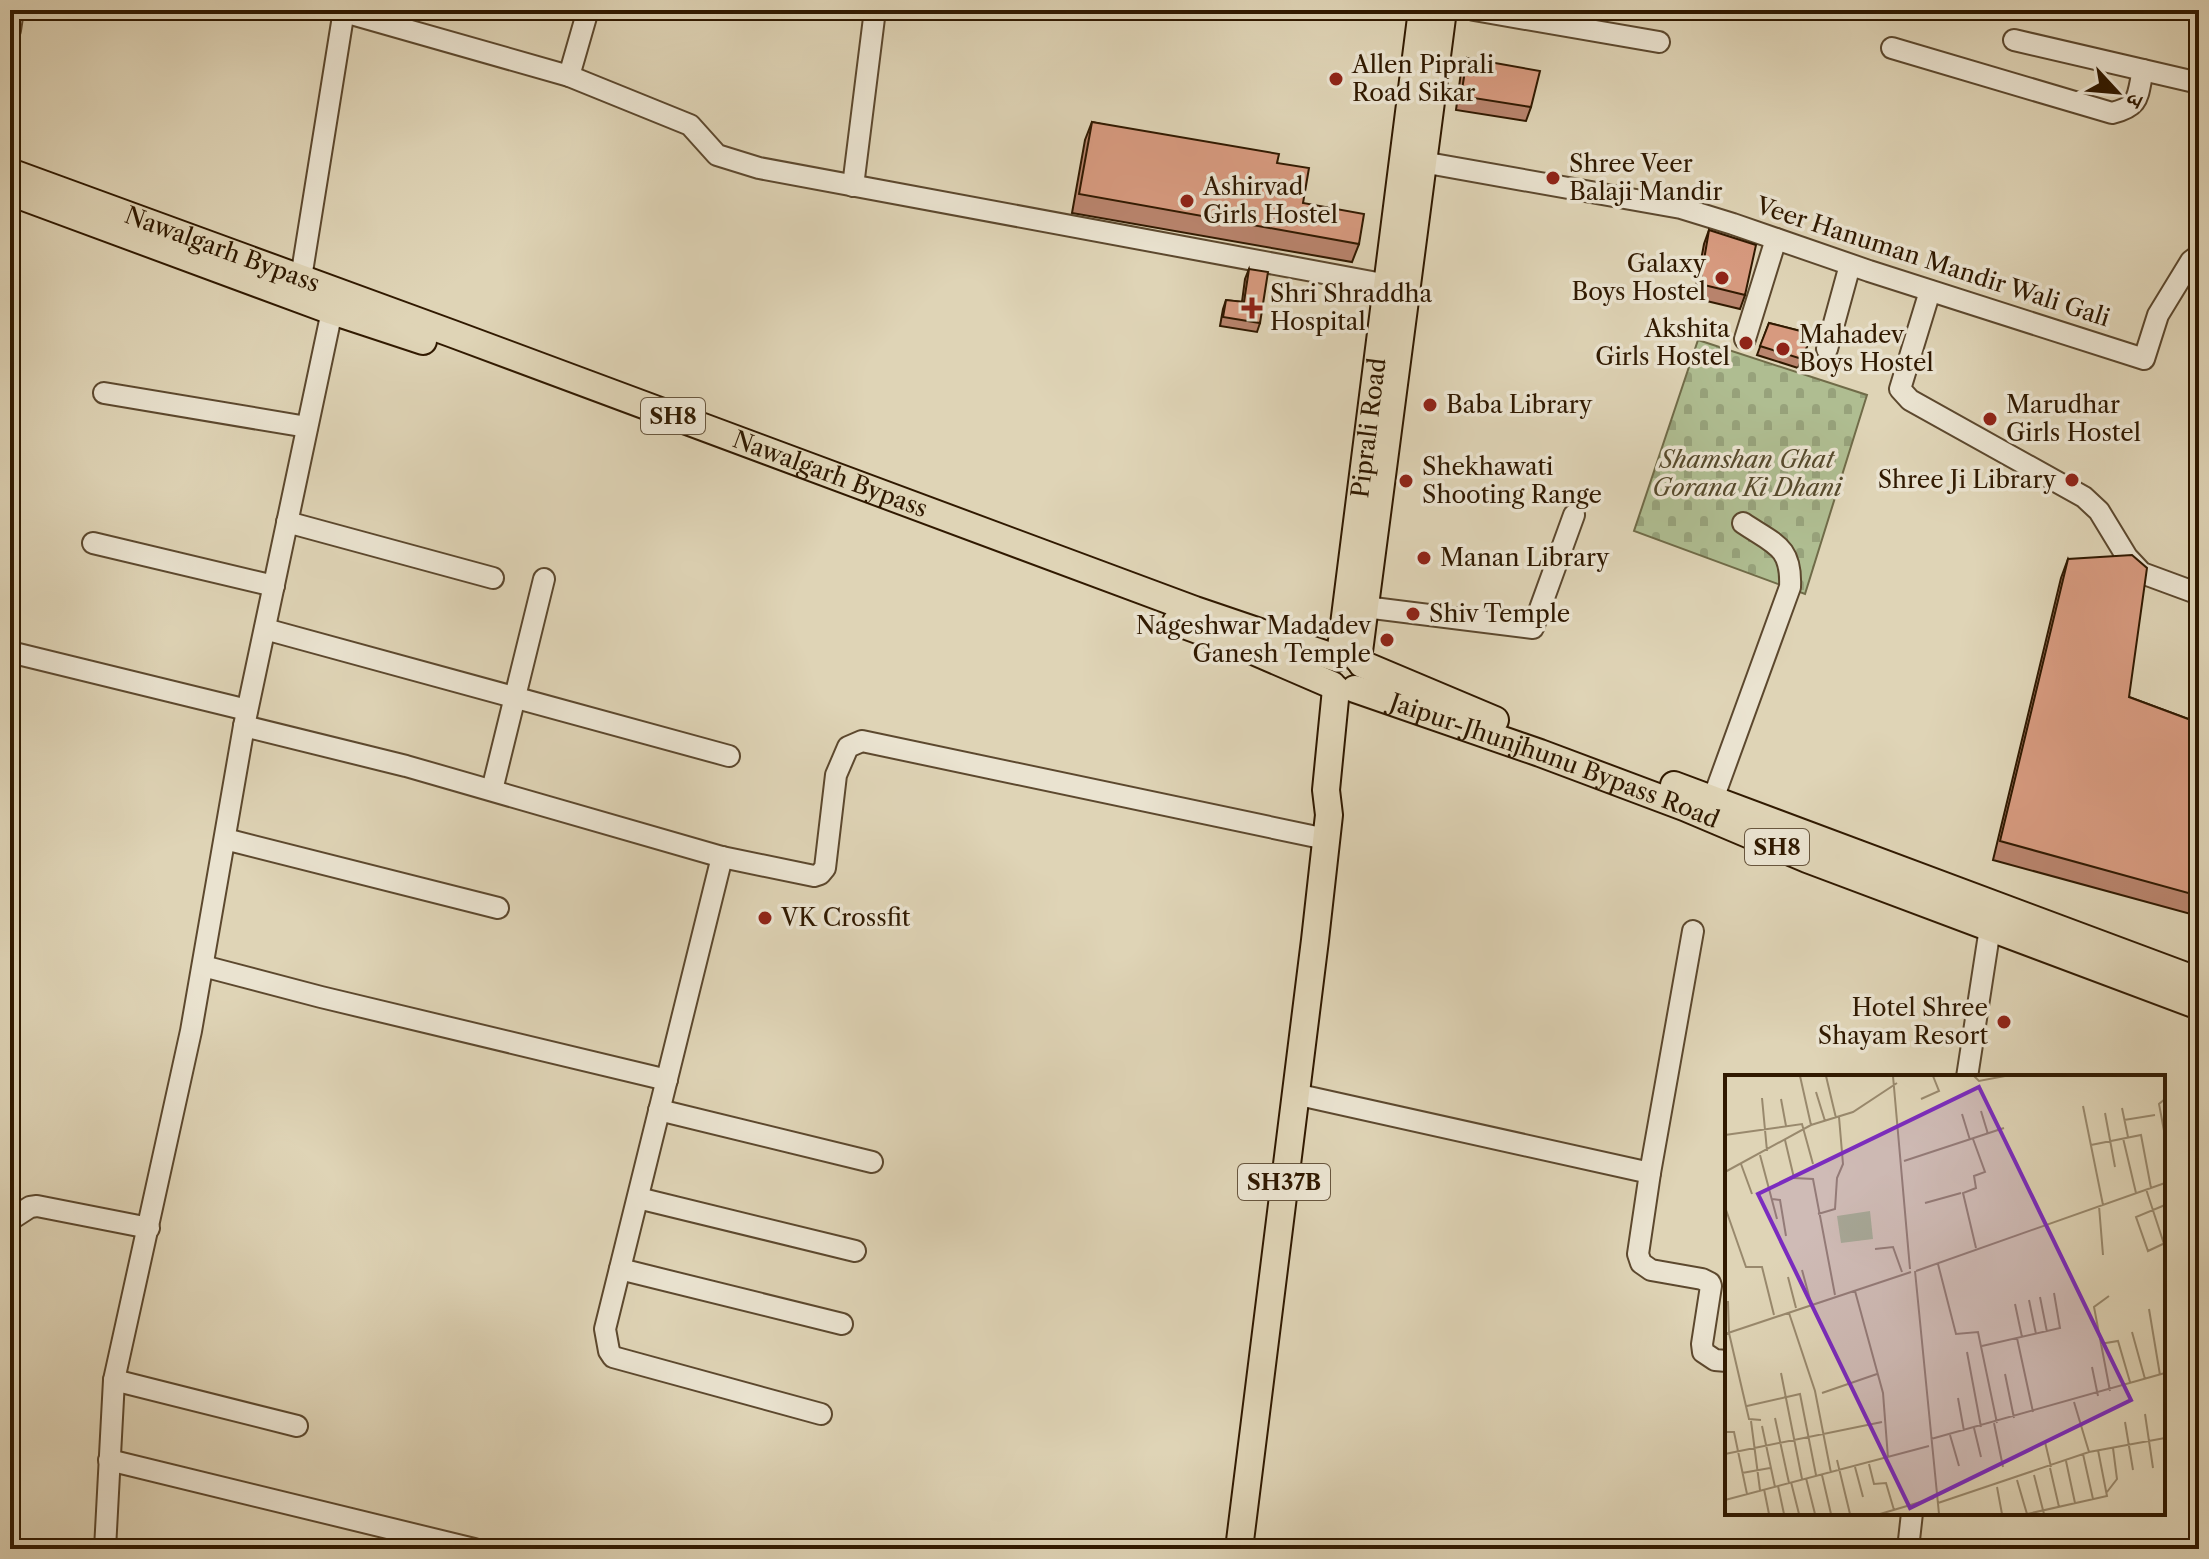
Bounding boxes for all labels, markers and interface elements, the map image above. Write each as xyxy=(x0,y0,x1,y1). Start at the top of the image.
place label: Allen Piprali Road Sikar xyxy=(1351,50,1494,107)
north arrow xyxy=(2077,52,2157,132)
marker: Allen Piprali Road Sikar xyxy=(1327,70,1345,88)
text: उ xyxy=(2119,88,2150,113)
place label: Shree Veer Balaji Mandir xyxy=(1569,149,1723,206)
marker: Shree Veer Balaji Mandir xyxy=(1544,169,1562,187)
place label: Ashirvad Girls Hostel xyxy=(1202,172,1338,229)
street label: Veer Hanuman Mandir Wali Gali xyxy=(1752,190,2114,333)
marker: Ashirvad Girls Hostel xyxy=(1178,192,1196,210)
street label: Nawalgarh Bypass xyxy=(121,200,324,298)
place label: Galaxy Boys Hostel xyxy=(1571,249,1707,306)
marker: Galaxy Boys Hostel xyxy=(1713,269,1731,287)
place label: Shri Shraddha Hospital xyxy=(1270,279,1433,336)
marker: Shri Shraddha Hospital xyxy=(1241,297,1263,319)
place label: Akshita Girls Hostel xyxy=(1595,314,1730,371)
place label: Mahadev Boys Hostel xyxy=(1799,320,1934,377)
marker: Akshita Girls Hostel xyxy=(1737,334,1755,352)
marker: Mahadev Boys Hostel xyxy=(1774,340,1792,358)
street label: Piprali Road xyxy=(1345,356,1392,499)
place label: Baba Library xyxy=(1446,390,1593,419)
place label: Marudhar Girls Hostel xyxy=(2006,390,2141,447)
marker: Baba Library xyxy=(1421,396,1439,414)
road number: SH8 xyxy=(641,398,705,434)
marker: Marudhar Girls Hostel xyxy=(1981,410,1999,428)
street label: Nawalgarh Bypass xyxy=(729,424,932,523)
park label: Shamshan Ghat Gorana Ki Dhani xyxy=(1652,445,1843,502)
place label: Shekhawati Shooting Range xyxy=(1422,452,1602,509)
place label: Shree Ji Library xyxy=(1878,465,2057,494)
marker: Shree Ji Library xyxy=(2063,471,2081,489)
marker: Shekhawati Shooting Range xyxy=(1397,472,1415,490)
place label: Manan Library xyxy=(1440,543,1610,572)
marker: Manan Library xyxy=(1415,549,1433,567)
place label: Shiv Temple xyxy=(1429,599,1570,628)
marker: Shiv Temple xyxy=(1404,605,1422,623)
place label: Nageshwar Madadev Ganesh Temple xyxy=(1136,611,1372,668)
marker: Nageshwar Madadev Ganesh Temple xyxy=(1378,631,1396,649)
street label: Jaipur-Jhunjhunu Bypass Road xyxy=(1382,686,1724,834)
road number: SH8 xyxy=(1745,829,1809,865)
place label: VK Crossfit xyxy=(780,903,911,932)
marker: VK Crossfit xyxy=(756,909,774,927)
place label: Hotel Shree Shayam Resort xyxy=(1818,993,1989,1050)
marker: Hotel Shree Shayam Resort xyxy=(1995,1013,2013,1031)
inset map xyxy=(1725,1075,2165,1515)
road number: SH37B xyxy=(1238,1164,1330,1200)

